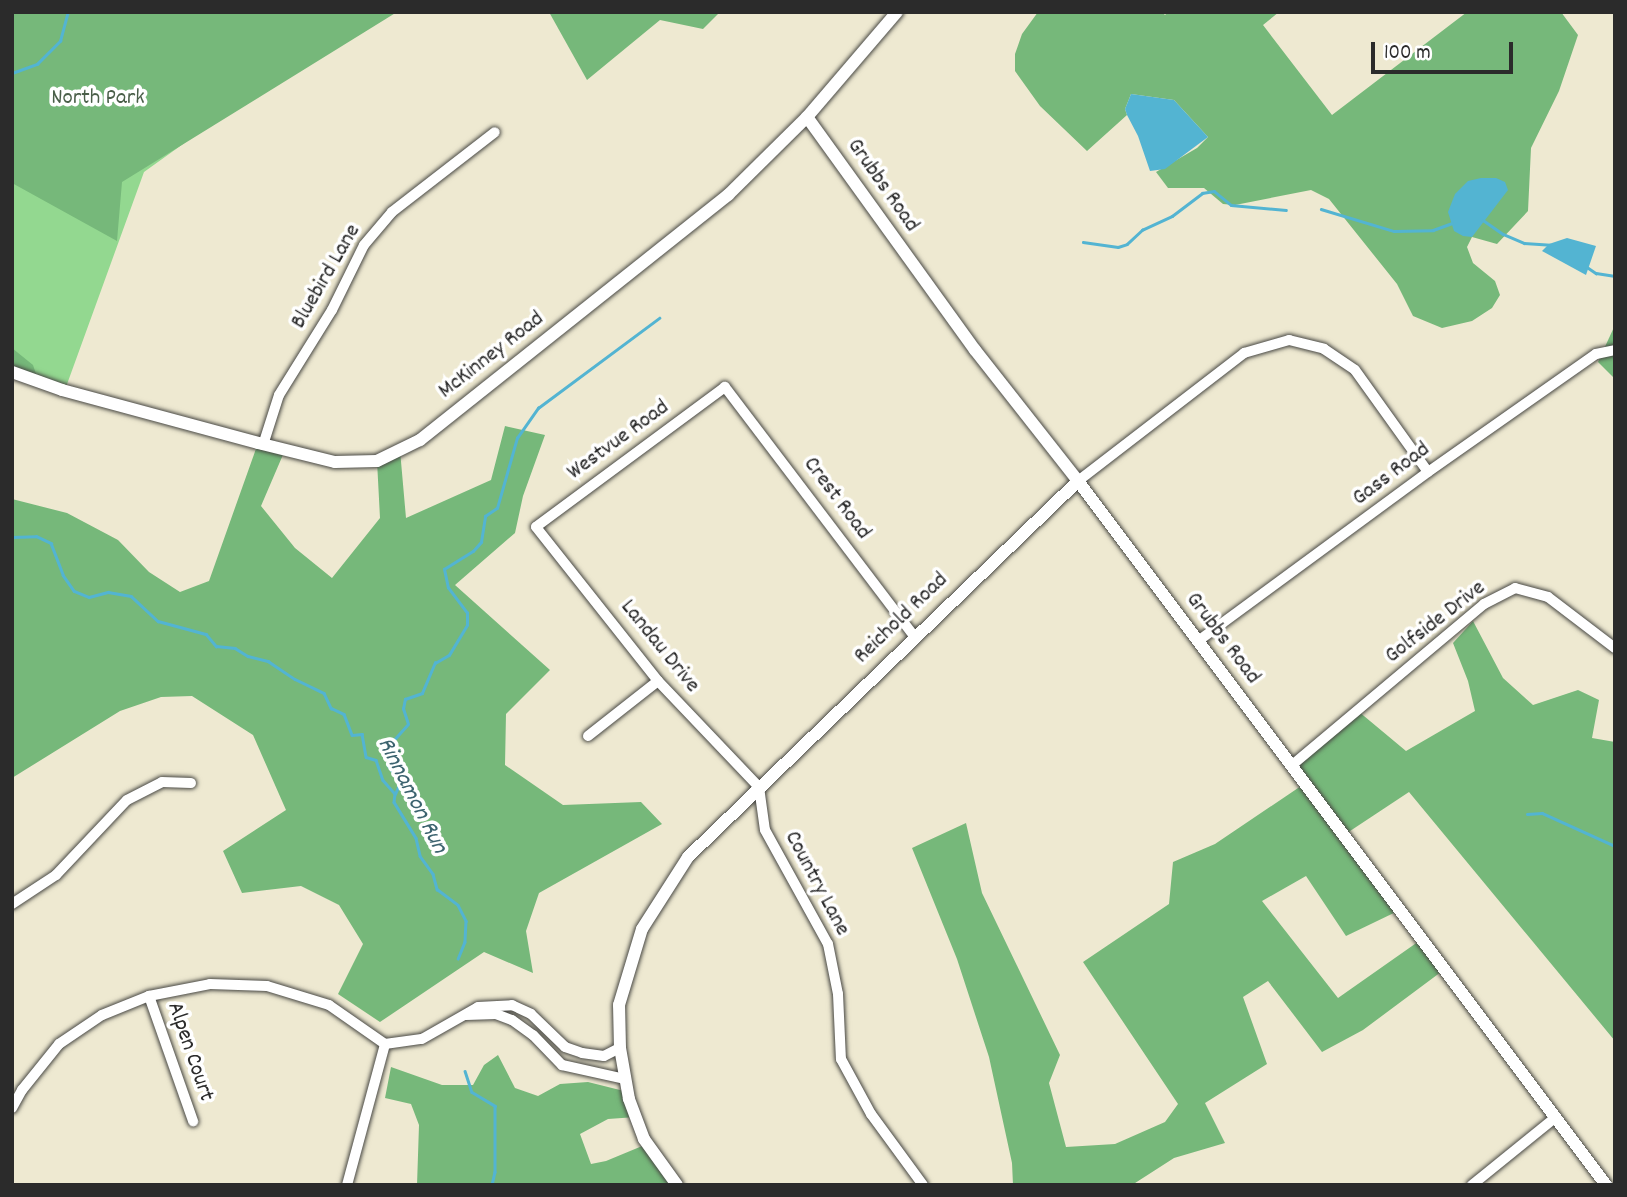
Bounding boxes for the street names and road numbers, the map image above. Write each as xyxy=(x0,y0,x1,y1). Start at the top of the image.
street label: Grubbs Road xyxy=(840,134,924,238)
street label: Bluebird Lane xyxy=(286,220,368,334)
street label: McKinney Road xyxy=(434,306,550,406)
street label: Westvue Road xyxy=(563,395,675,487)
street label: Gass Road xyxy=(1348,437,1436,513)
street label: Crest Road xyxy=(796,452,876,546)
street label: Reichold Road xyxy=(849,567,955,671)
street label: Golfside Drive xyxy=(1380,575,1492,671)
street label: Grubbs Road xyxy=(1178,588,1266,690)
street label: Landau Drive xyxy=(613,595,705,699)
street label: Country Lane xyxy=(777,827,855,941)
street label: Alpen Court xyxy=(159,999,219,1105)

